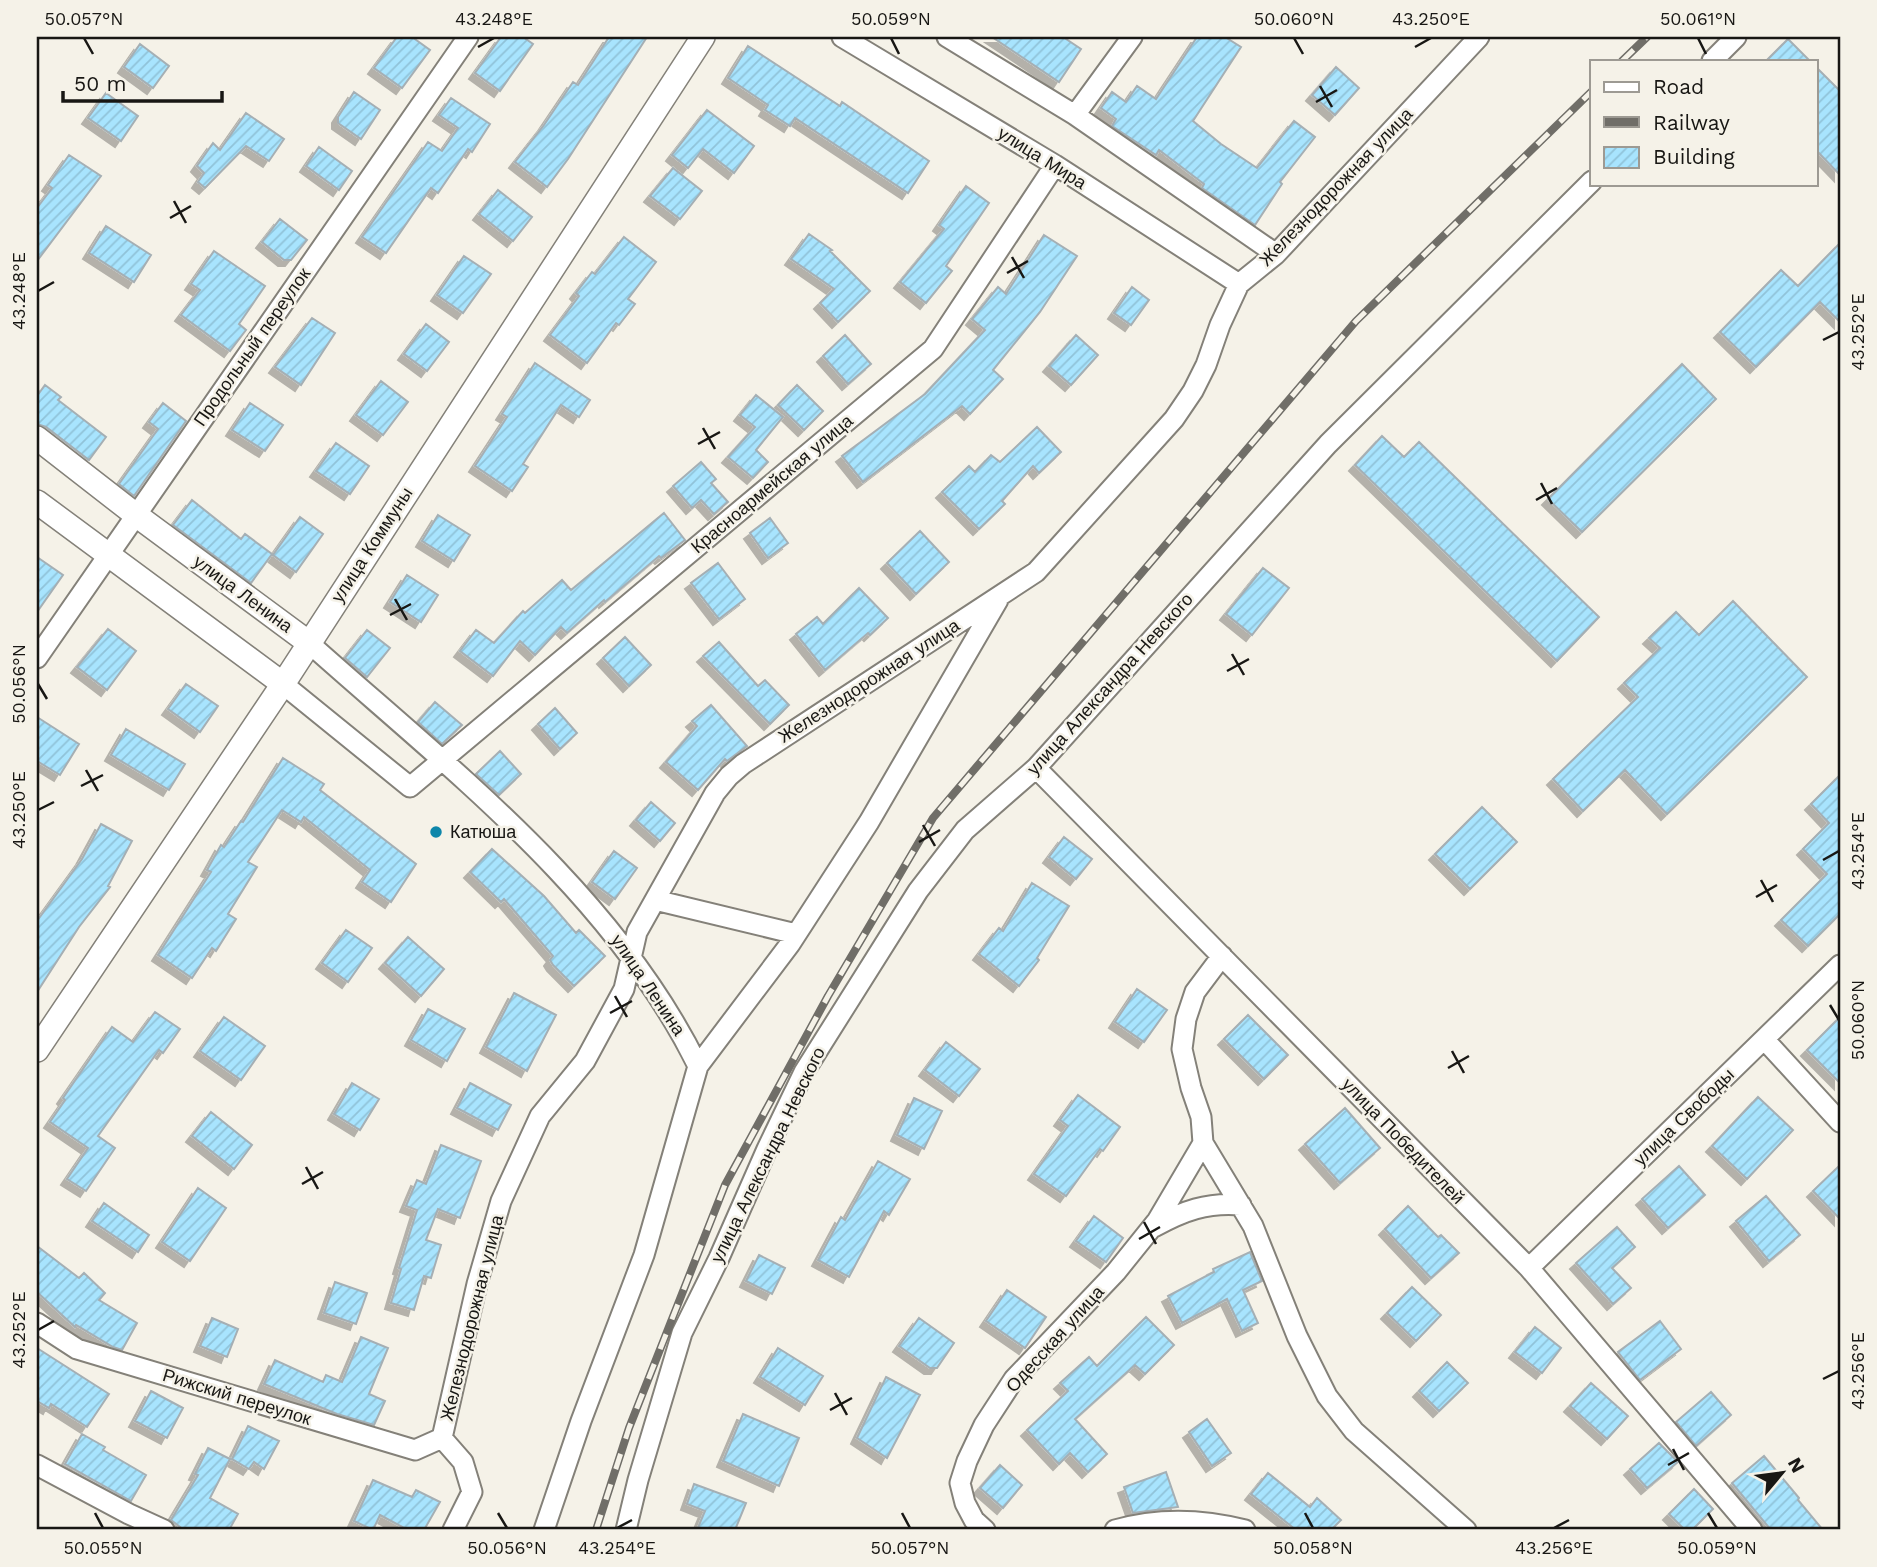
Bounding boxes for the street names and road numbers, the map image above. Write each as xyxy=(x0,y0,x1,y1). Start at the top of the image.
street label: Железнодорожная улица xyxy=(1255,103,1417,270)
street label: улица Мира xyxy=(994,122,1091,194)
street label: Продольный переулок xyxy=(189,263,314,430)
street label: Красноармейская улица xyxy=(687,409,858,557)
street label: улица Коммуны xyxy=(327,483,417,606)
street label: улица Ленина xyxy=(190,551,298,637)
street label: улица Александра Невского xyxy=(1022,588,1197,779)
street label: Железнодорожная улица xyxy=(774,614,964,747)
street label: улица Ленина xyxy=(607,930,690,1040)
street label: улица Александра Невского xyxy=(706,1043,829,1266)
street label: улица Свободы xyxy=(1629,1063,1738,1170)
street label: улица Победителей xyxy=(1338,1073,1469,1208)
street label: Железнодорожная улица xyxy=(436,1212,508,1423)
street label: Одесская улица xyxy=(1001,1280,1109,1396)
street label: Рижский переулок xyxy=(160,1364,314,1429)

